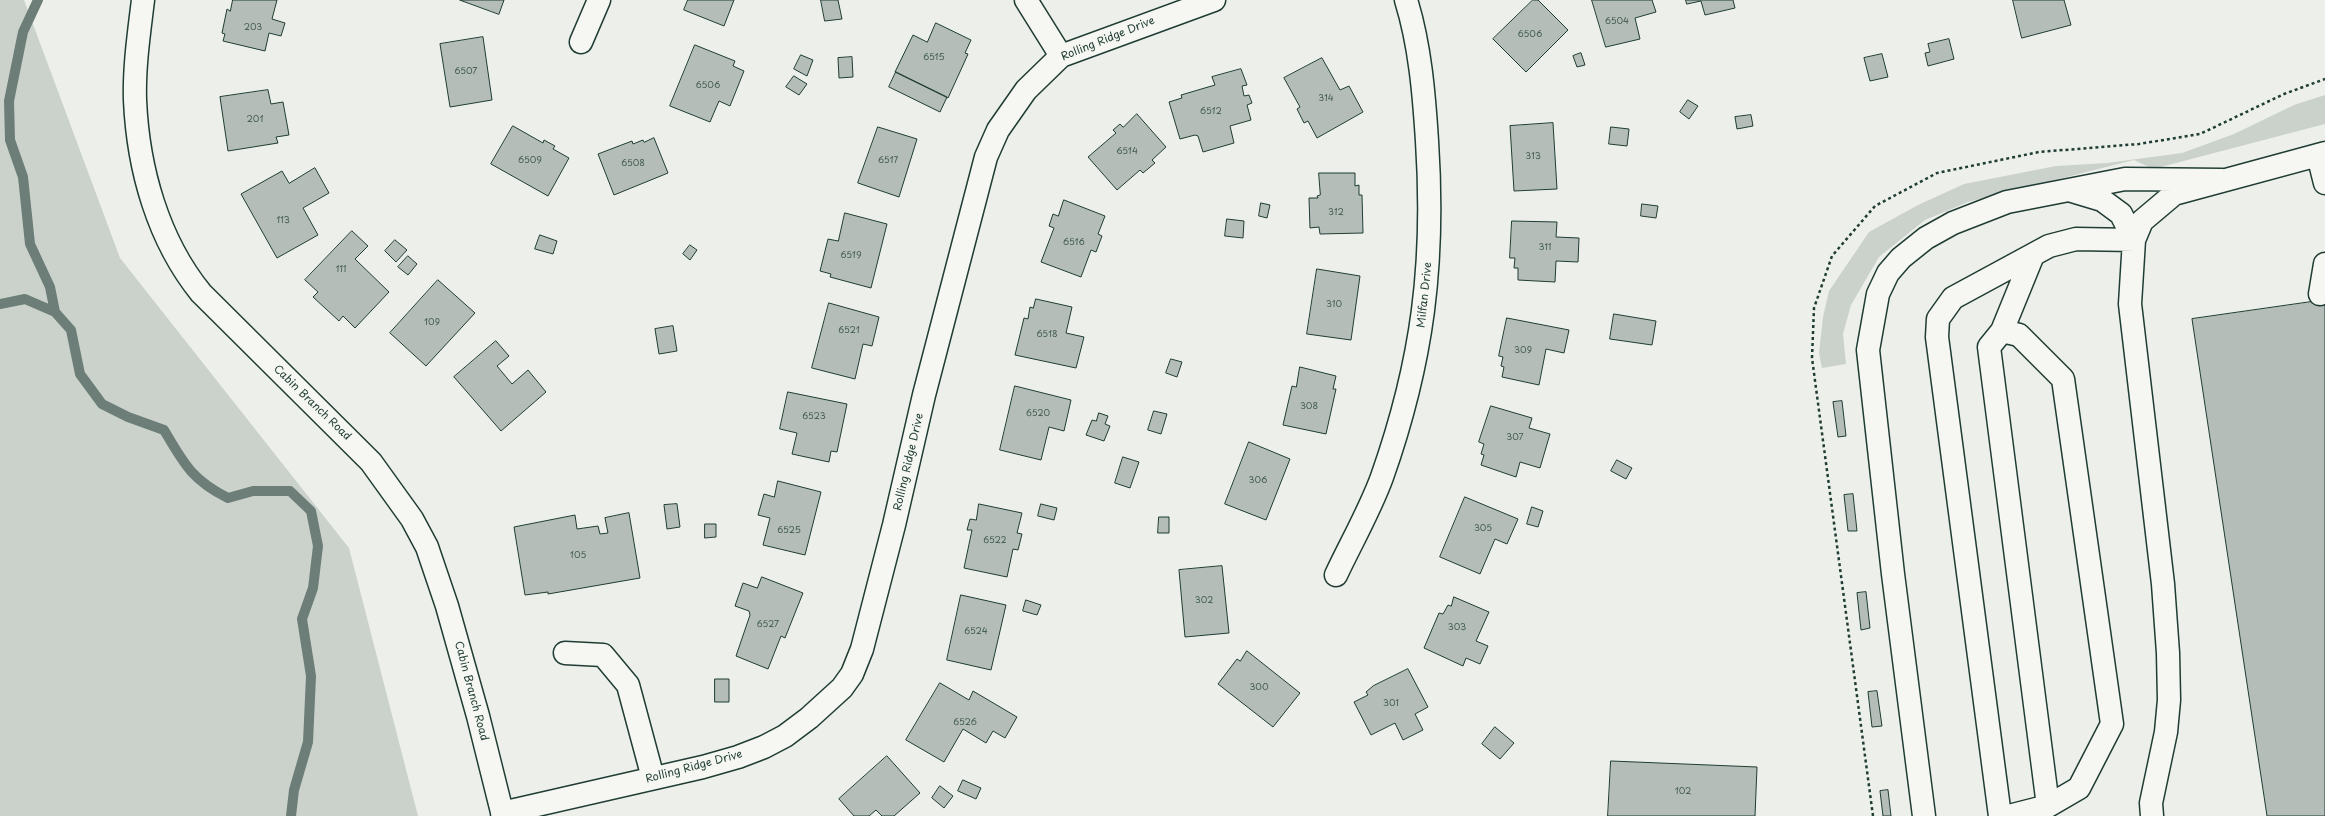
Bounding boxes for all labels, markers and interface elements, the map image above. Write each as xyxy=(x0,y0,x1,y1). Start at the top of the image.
street label: Rolling Ridge Drive xyxy=(1059,14,1157,64)
house number: 6504 xyxy=(1605,17,1629,27)
house number: 203 xyxy=(244,23,262,33)
house number: 6506 xyxy=(1518,30,1542,40)
house number: 6515 xyxy=(923,53,945,63)
house number: 6507 xyxy=(455,67,477,77)
house number: 6506 xyxy=(696,81,720,91)
house number: 314 xyxy=(1318,94,1334,104)
house number: 6512 xyxy=(1200,107,1222,117)
house number: 201 xyxy=(247,115,263,125)
house number: 6514 xyxy=(1116,147,1138,157)
house number: 313 xyxy=(1525,152,1541,162)
house number: 6509 xyxy=(518,156,542,166)
house number: 6517 xyxy=(878,156,898,166)
house number: 6508 xyxy=(621,159,645,169)
house number: 312 xyxy=(1328,208,1344,218)
house number: 113 xyxy=(276,216,290,226)
house number: 6516 xyxy=(1063,238,1085,248)
house number: 311 xyxy=(1539,243,1551,253)
house number: 6519 xyxy=(840,251,862,261)
street label: Milfan Drive xyxy=(1415,261,1435,329)
house number: 111 xyxy=(336,265,346,275)
house number: 310 xyxy=(1326,300,1342,310)
house number: 109 xyxy=(424,318,440,328)
house number: 6521 xyxy=(838,326,860,336)
house number: 6518 xyxy=(1036,330,1058,340)
house number: 309 xyxy=(1514,346,1532,356)
street label: Cabin Branch Road xyxy=(270,363,354,443)
house number: 308 xyxy=(1300,402,1318,412)
house number: 6520 xyxy=(1026,409,1050,419)
house number: 6523 xyxy=(802,412,826,422)
street label: Rolling Ridge Drive xyxy=(891,412,927,512)
house number: 307 xyxy=(1506,433,1524,443)
house number: 306 xyxy=(1249,476,1267,486)
house number: 305 xyxy=(1474,524,1492,534)
house number: 6525 xyxy=(777,526,801,536)
house number: 6522 xyxy=(983,536,1007,546)
house number: 105 xyxy=(570,551,586,561)
house number: 302 xyxy=(1195,596,1213,606)
house number: 6527 xyxy=(757,620,779,630)
house number: 303 xyxy=(1448,623,1466,633)
house number: 6524 xyxy=(964,627,988,637)
street label: Cabin Branch Road xyxy=(451,640,491,742)
house number: 300 xyxy=(1249,683,1269,693)
house number: 301 xyxy=(1383,699,1399,709)
house number: 6526 xyxy=(953,718,977,728)
street label: Rolling Ridge Drive xyxy=(644,748,744,786)
house number: 102 xyxy=(1675,787,1691,797)

